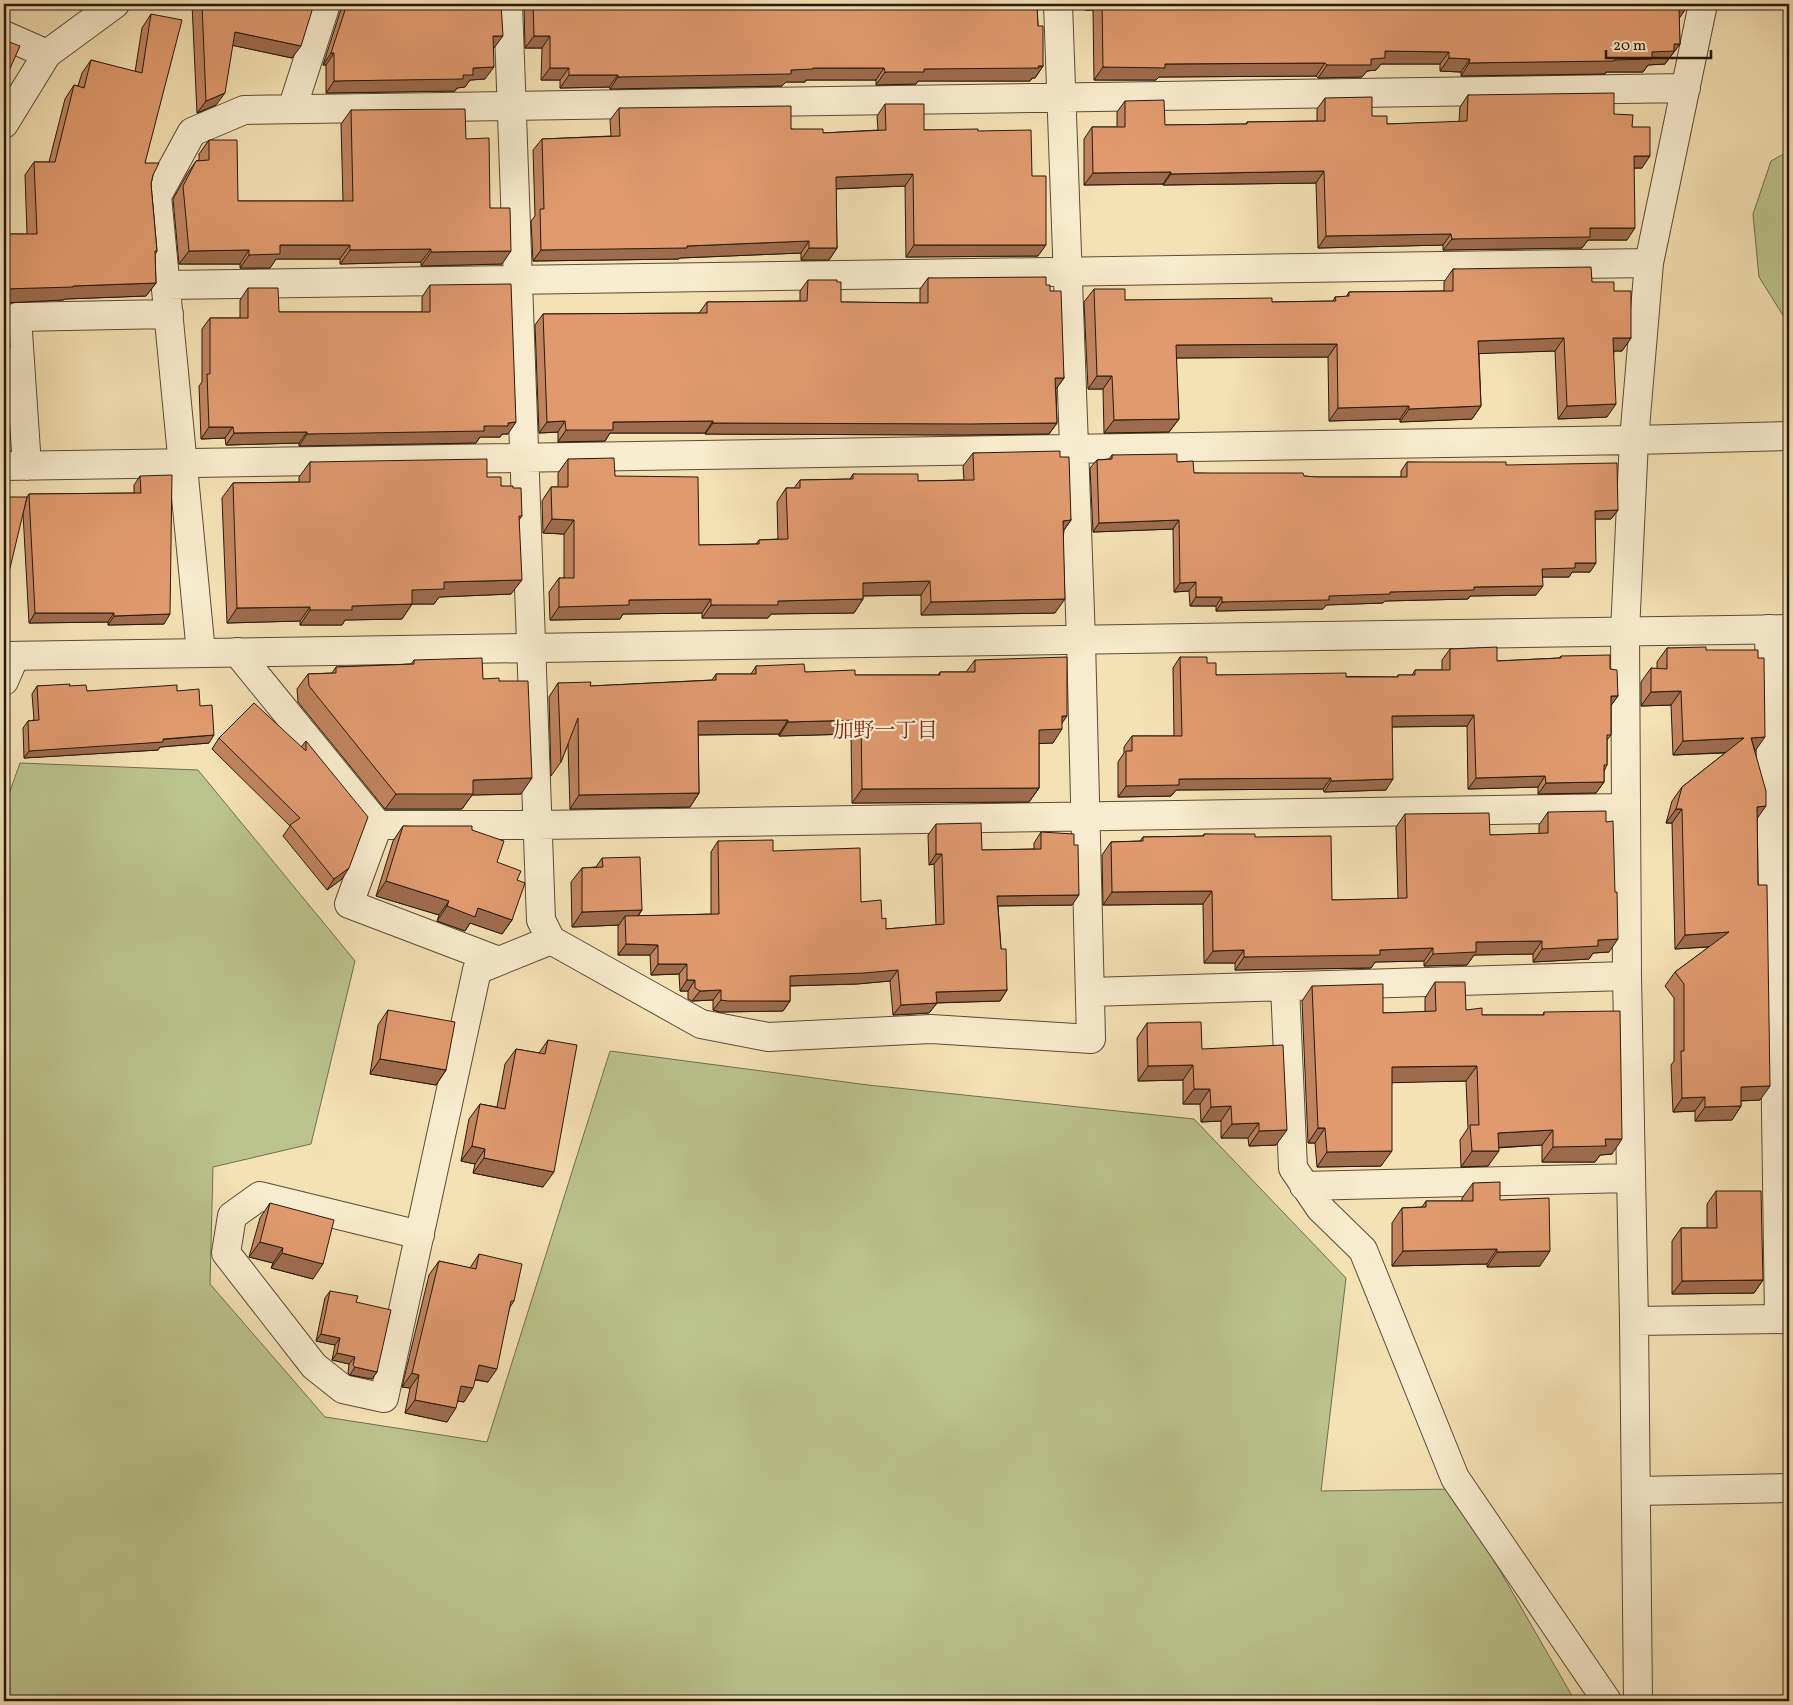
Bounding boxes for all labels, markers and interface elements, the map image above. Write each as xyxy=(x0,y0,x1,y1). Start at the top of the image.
scale bar xyxy=(1606,28,1710,60)
text: 20 m xyxy=(1613,36,1646,57)
district label: 加野一丁目 xyxy=(833,717,938,746)

